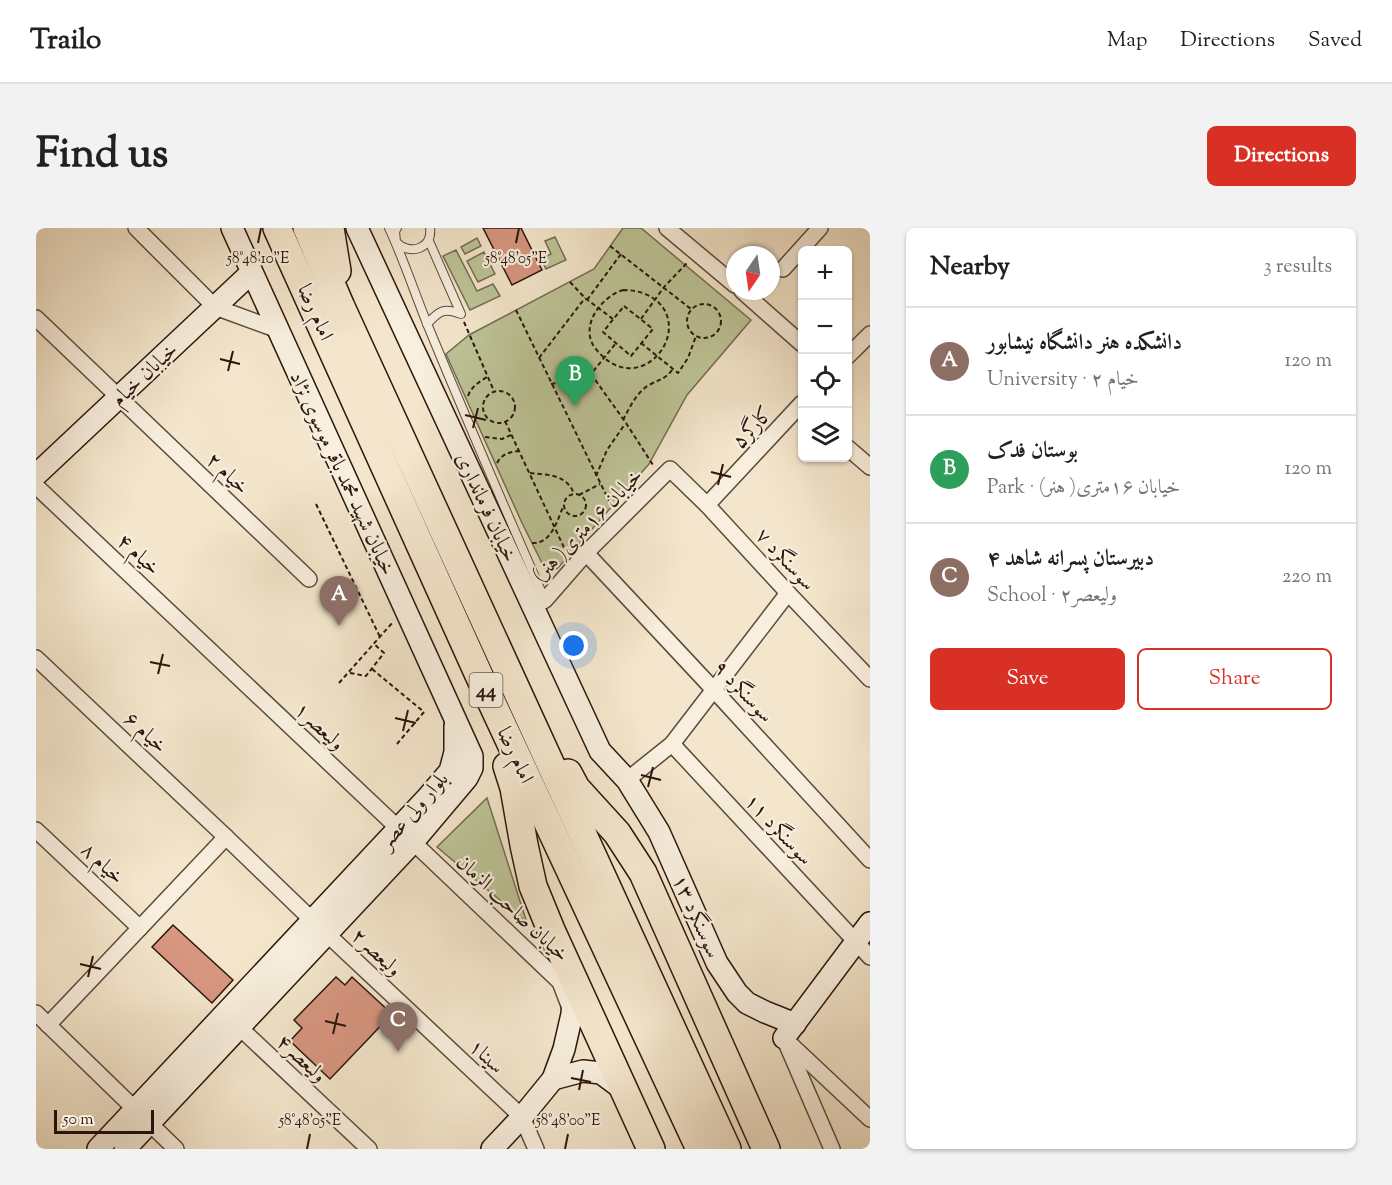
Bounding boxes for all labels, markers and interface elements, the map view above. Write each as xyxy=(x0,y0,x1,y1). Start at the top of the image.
text: Trailo xyxy=(30,21,101,61)
text: Map xyxy=(1107,26,1147,56)
text: Directions xyxy=(1180,26,1275,56)
text: Saved xyxy=(1308,26,1362,56)
text: Find us xyxy=(36,126,168,186)
button: Directions xyxy=(1207,126,1356,186)
north arrow xyxy=(726,246,780,300)
map controls xyxy=(798,246,852,462)
button: + xyxy=(798,246,852,300)
text: 58°48'10"E xyxy=(226,249,289,270)
text: 58°48'05"E xyxy=(484,249,547,270)
text: Nearby xyxy=(930,249,1010,286)
text: 3 results xyxy=(1263,253,1332,282)
street label: امام رضا xyxy=(287,280,340,346)
button: − xyxy=(798,300,852,354)
text: دانشکده هنر دانشگاه نیشابور xyxy=(987,328,1182,360)
street label: خیابان خیام xyxy=(105,336,186,415)
text: A xyxy=(941,347,958,376)
text: 120 m xyxy=(1284,347,1332,376)
button: locate xyxy=(798,354,852,408)
pin: B xyxy=(556,356,594,406)
text: University · خیام ۲ xyxy=(987,366,1139,395)
street label: خیابان شهید محمد باقر موسوی نژاد xyxy=(281,367,402,581)
street label: کارگر۵ xyxy=(725,400,781,456)
button: layers xyxy=(798,408,852,462)
text: بوستان فدک xyxy=(987,436,1078,468)
street label: خیام ۲ xyxy=(198,446,255,503)
street label: خیابان فرمانداری xyxy=(447,448,524,568)
text: B xyxy=(943,455,956,484)
text: 120 m xyxy=(1284,455,1332,484)
street label: خیابان ۱۶متری( هنر) xyxy=(526,463,651,590)
text: Park · خیابان ۱۶متری( هنر) xyxy=(987,474,1180,503)
street label: سوسنگرد ۷ xyxy=(748,522,822,599)
street label: خیام ۴ xyxy=(108,527,166,584)
text: دبیرستان پسرانه شاهد ۴ xyxy=(987,544,1154,576)
text: C xyxy=(941,563,958,592)
text: 220 m xyxy=(1282,563,1332,592)
pin: A xyxy=(320,576,358,626)
text: School · ولیعصر۲ xyxy=(987,582,1117,611)
your location xyxy=(559,631,588,660)
button: Save xyxy=(930,648,1125,710)
button: Share xyxy=(1137,648,1332,710)
street label: سوسنگرد ۹ xyxy=(706,654,780,731)
road number: 44 xyxy=(470,673,502,707)
street label: ولیعصر۱ xyxy=(287,696,351,759)
street label: خیام ۶ xyxy=(115,705,173,762)
street label: امام رضا xyxy=(487,723,540,790)
street label: بلوار ولی عصر xyxy=(371,766,457,858)
street label: سوسنگرد ۱۱ xyxy=(736,788,819,873)
street label: خیام ۸ xyxy=(72,836,130,893)
street label: خیابان صاحب الزمان xyxy=(448,849,575,970)
street label: سوسنگرد ۱۳ xyxy=(663,870,727,963)
street label: ولیعصر۲ xyxy=(344,922,408,985)
pin: C xyxy=(378,1002,418,1052)
street label: ولیعصر۴ xyxy=(269,1028,333,1091)
street label: سینا۱ xyxy=(461,1033,510,1082)
scale bar xyxy=(54,1107,154,1134)
text: 50 m xyxy=(63,1109,94,1132)
text: 58°48'05"E xyxy=(278,1111,341,1132)
text: 58°48'00"E xyxy=(535,1111,600,1132)

